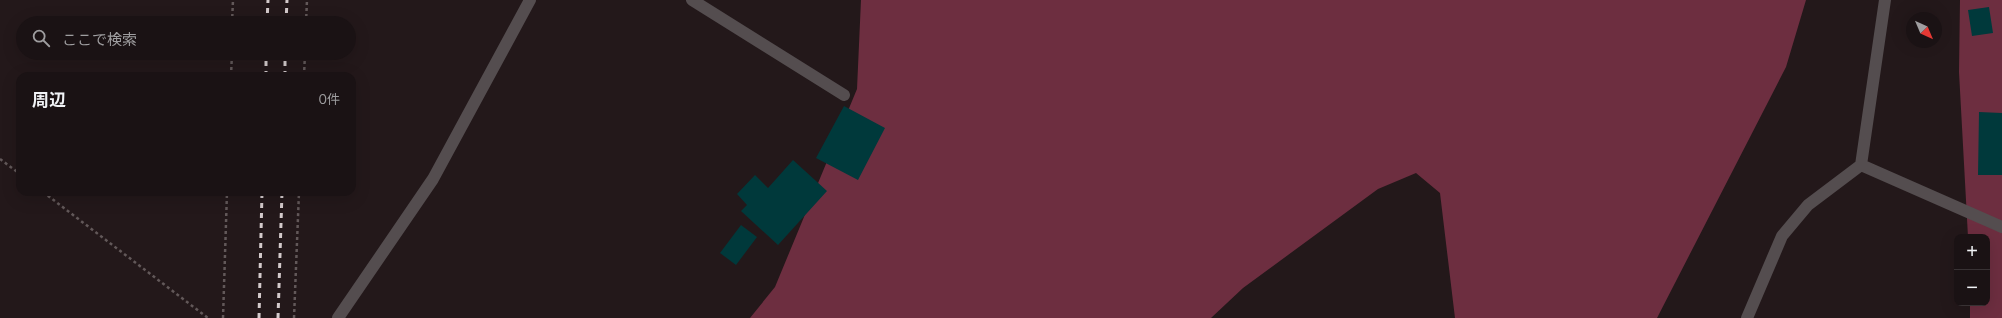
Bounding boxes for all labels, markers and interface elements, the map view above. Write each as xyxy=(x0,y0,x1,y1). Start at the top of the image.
north arrow xyxy=(1906,12,1942,48)
search box xyxy=(16,16,356,60)
icon: search xyxy=(30,27,52,49)
text: ここで検索 xyxy=(62,30,137,48)
text: 周辺 xyxy=(32,89,66,110)
text: 0件 xyxy=(319,91,340,107)
map controls xyxy=(1954,234,1990,306)
button: + xyxy=(1954,234,1990,270)
button: − xyxy=(1954,270,1990,306)

